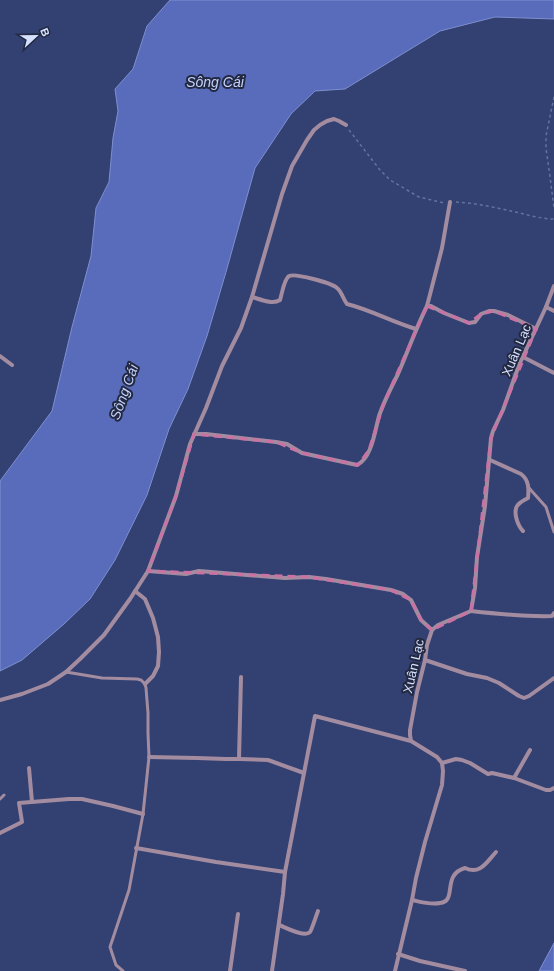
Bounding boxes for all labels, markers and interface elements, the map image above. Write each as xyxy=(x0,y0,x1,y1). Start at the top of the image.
north arrow xyxy=(16,16,56,56)
text: B xyxy=(38,26,52,38)
water label: Sông Cái xyxy=(186,74,245,90)
street label: Xuân Lạc xyxy=(499,322,534,378)
water label: Sông Cái xyxy=(107,361,142,422)
street label: Xuân Lạc xyxy=(400,637,427,695)

